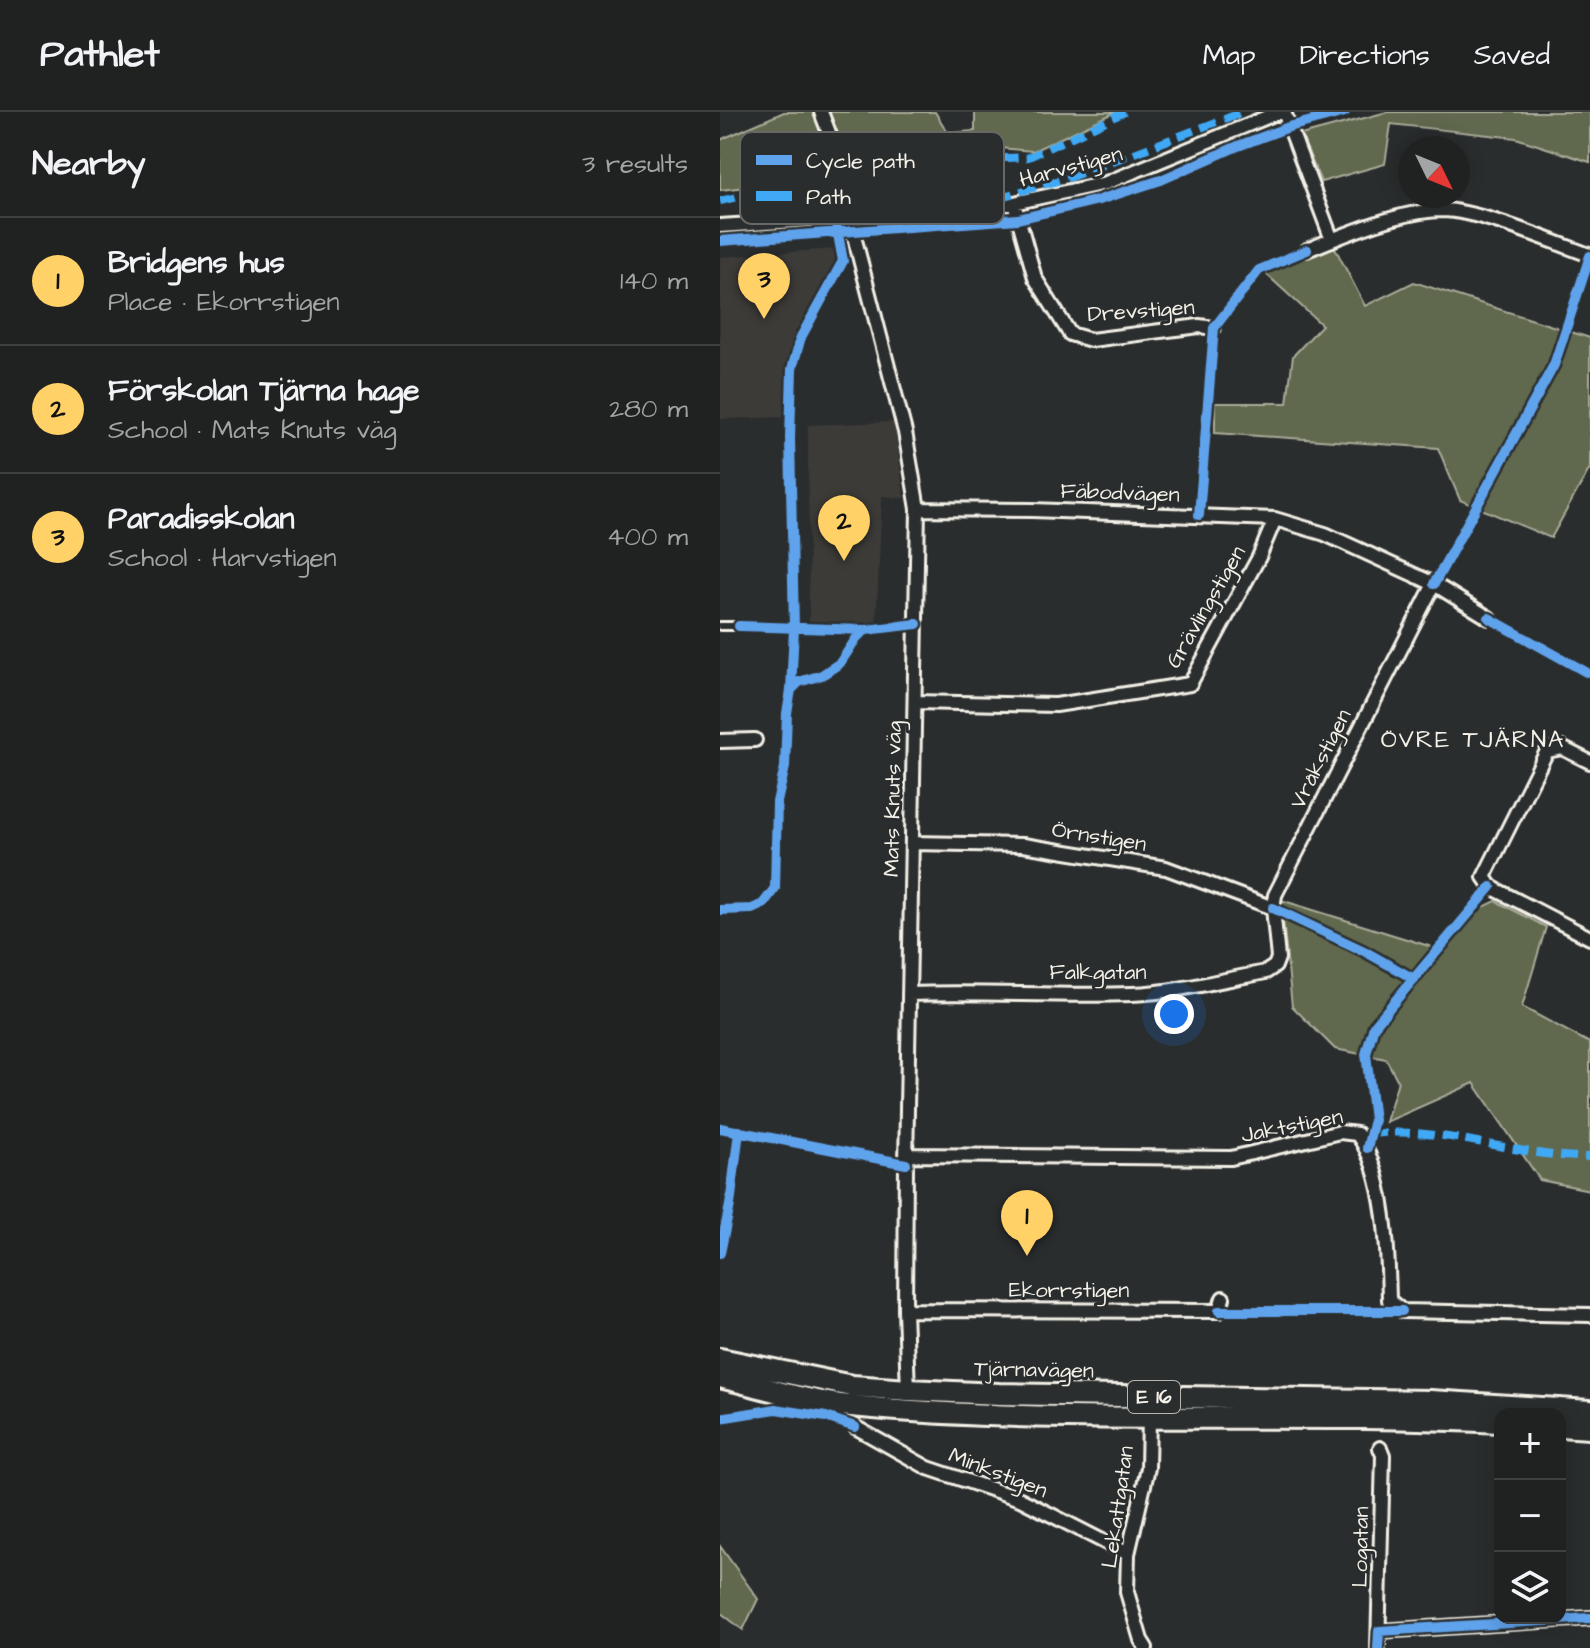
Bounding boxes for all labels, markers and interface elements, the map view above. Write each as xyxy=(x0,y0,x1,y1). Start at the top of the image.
text: Pathlet xyxy=(40,29,160,81)
text: Map xyxy=(1203,36,1256,75)
text: Directions xyxy=(1300,36,1430,75)
text: Saved xyxy=(1474,36,1550,75)
legend xyxy=(740,132,1004,224)
north arrow xyxy=(1398,136,1470,208)
street label: Harvstigen xyxy=(1016,138,1126,197)
text: Nearby xyxy=(32,140,146,188)
text: 3 results xyxy=(582,146,688,182)
text: Cycle path xyxy=(806,146,915,178)
text: Path xyxy=(806,182,851,213)
text: Bridgens hus xyxy=(108,242,285,284)
pin: 3 xyxy=(738,253,790,319)
text: 1 xyxy=(56,263,60,299)
text: 140 m xyxy=(620,263,688,299)
text: Place · Ekorrstigen xyxy=(108,284,340,320)
street label: Drevstigen xyxy=(1086,292,1196,331)
text: Förskolan Tjärna hage xyxy=(108,370,419,412)
text: 2 xyxy=(51,391,65,427)
text: 280 m xyxy=(609,391,688,427)
text: School · Mats Knuts väg xyxy=(108,412,397,448)
street label: Fäbodvägen xyxy=(1060,475,1180,512)
pin: 2 xyxy=(818,495,870,561)
text: Paradisskolan xyxy=(108,498,295,540)
text: 3 xyxy=(51,519,65,555)
text: 400 m xyxy=(607,519,688,555)
text: School · Harvstigen xyxy=(108,540,337,576)
street label: Grävlingstigen xyxy=(1158,540,1254,674)
street label: Vråkstigen xyxy=(1283,704,1360,815)
street label: Mats Knuts väg xyxy=(876,721,911,877)
district label: ÖVRE TJÄRNA xyxy=(1381,723,1565,757)
street label: Örnstigen xyxy=(1049,814,1149,861)
street label: Falkgatan xyxy=(1049,957,1147,989)
your location xyxy=(1154,994,1194,1034)
street label: Jaktstigen xyxy=(1239,1101,1346,1152)
pin: 1 xyxy=(1001,1190,1053,1256)
street label: Ekorrstigen xyxy=(1009,1275,1129,1307)
street label: Tjärnavägen xyxy=(974,1353,1094,1388)
road number: E 16 xyxy=(1128,1381,1180,1413)
map controls xyxy=(1494,1408,1566,1624)
button: + xyxy=(1494,1408,1566,1480)
street label: Minkstigen xyxy=(944,1440,1052,1507)
street label: Lekattgatan xyxy=(1094,1444,1143,1570)
button: − xyxy=(1494,1480,1566,1552)
street label: Logatan xyxy=(1345,1506,1378,1588)
button: layers xyxy=(1494,1552,1566,1624)

